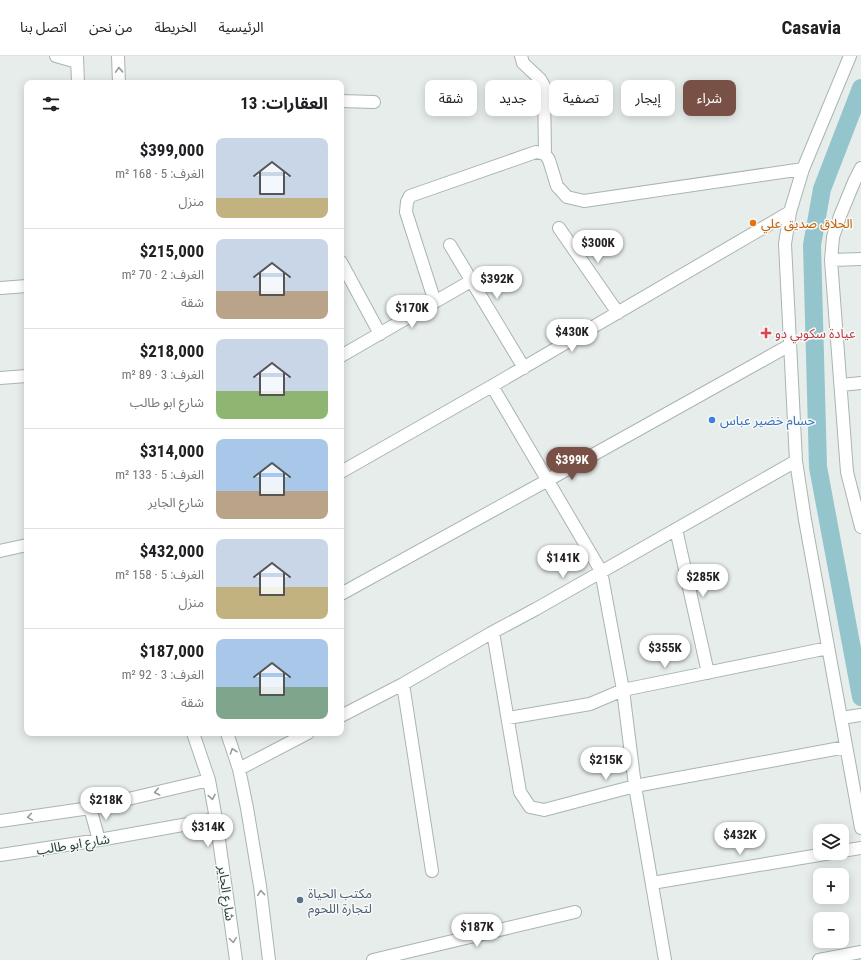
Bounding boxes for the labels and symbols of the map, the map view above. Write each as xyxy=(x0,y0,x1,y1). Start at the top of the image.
one-way arrow xyxy=(114,66,123,73)
place label: الحلاق صديق علي xyxy=(761,216,853,234)
marker: الحلاق صديق علي xyxy=(748,218,758,228)
pin: $300K xyxy=(570,230,626,264)
pin: $392K xyxy=(469,266,525,300)
pin: $170K xyxy=(384,295,440,329)
pin: $430K xyxy=(544,319,600,353)
place label: عيادة سكوبي دو xyxy=(775,326,856,344)
marker: عيادة سكوبي دو xyxy=(760,327,772,339)
place label: حسام خضير عباس xyxy=(720,413,816,430)
marker: حسام خضير عباس xyxy=(707,415,717,425)
pin: $399K xyxy=(544,447,600,481)
pin: $141K xyxy=(535,545,591,579)
pin: $285K xyxy=(675,564,731,598)
pin: $355K xyxy=(637,635,693,669)
pin: $215K xyxy=(578,747,634,781)
one-way arrow xyxy=(229,748,238,755)
pin: $218K xyxy=(78,787,134,821)
one-way arrow xyxy=(154,787,160,795)
one-way arrow xyxy=(207,794,216,800)
one-way arrow xyxy=(27,812,33,821)
pin: $314K xyxy=(180,814,236,848)
pin: $432K xyxy=(712,822,768,856)
street label: شارع ابو طالب xyxy=(35,831,111,861)
street label: شارع الجاير xyxy=(212,863,238,922)
place label: مكتب الحياة لتجارة اللحوم xyxy=(308,886,372,918)
one-way arrow xyxy=(257,890,266,896)
marker: مكتب الحياة لتجارة اللحوم xyxy=(295,895,305,905)
pin: $187K xyxy=(449,914,505,948)
one-way arrow xyxy=(228,936,237,943)

